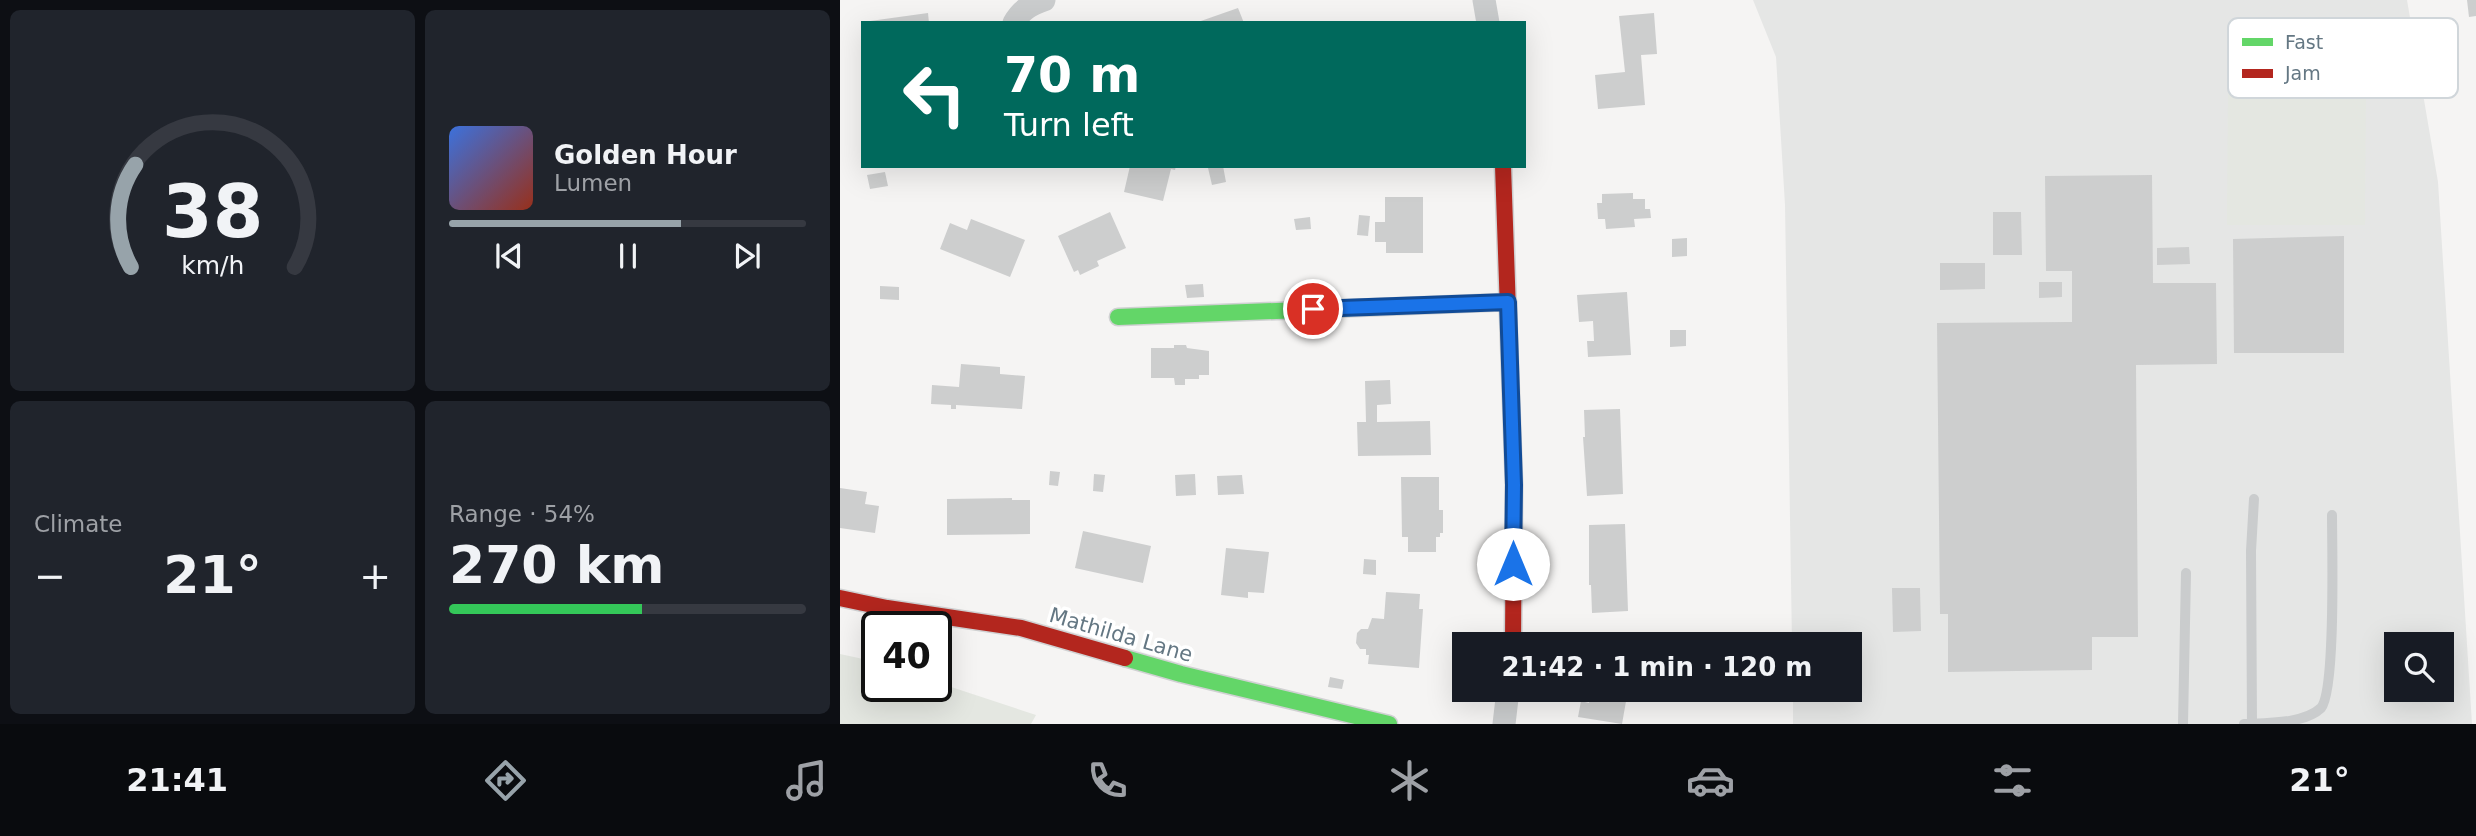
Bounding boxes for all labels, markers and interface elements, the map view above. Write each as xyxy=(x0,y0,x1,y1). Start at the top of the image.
legend xyxy=(2228,18,2458,98)
text: Fast xyxy=(2285,31,2323,53)
text: 70 m xyxy=(1004,47,1140,104)
icon: left xyxy=(889,49,980,140)
text: Jam xyxy=(2284,62,2321,84)
text: Turn left xyxy=(1004,106,1134,144)
text: Golden Hour xyxy=(554,140,737,170)
text: 38 xyxy=(162,169,263,254)
text: Lumen xyxy=(554,170,632,196)
icon: previous xyxy=(490,237,528,275)
icon: pause xyxy=(609,237,647,275)
icon: next xyxy=(728,237,766,275)
text: km/h xyxy=(181,251,244,280)
pin xyxy=(1283,279,1343,339)
icon: arrive xyxy=(1294,290,1332,328)
text: Range · 54% xyxy=(449,501,595,527)
text: Climate xyxy=(34,511,123,537)
position arrow xyxy=(1476,527,1550,601)
text: 270 km xyxy=(449,535,664,595)
text: 21° xyxy=(163,545,262,605)
text: − xyxy=(34,554,66,598)
text: + xyxy=(359,554,391,598)
street label: Mathilda Lane xyxy=(1047,603,1195,667)
speed limit sign: 40 xyxy=(861,611,952,702)
map controls xyxy=(2384,632,2454,702)
button: search xyxy=(2384,632,2454,702)
text: 21:42 · 1 min · 120 m xyxy=(1502,652,1812,682)
icon: directions xyxy=(481,756,530,805)
icon: music xyxy=(782,756,831,805)
icon: phone xyxy=(1083,756,1132,805)
icon: climate xyxy=(1385,756,1434,805)
icon: car xyxy=(1686,756,1735,805)
icon: filters xyxy=(1988,756,2037,805)
text: 21:41 xyxy=(126,761,228,799)
text: 21° xyxy=(2289,761,2350,799)

